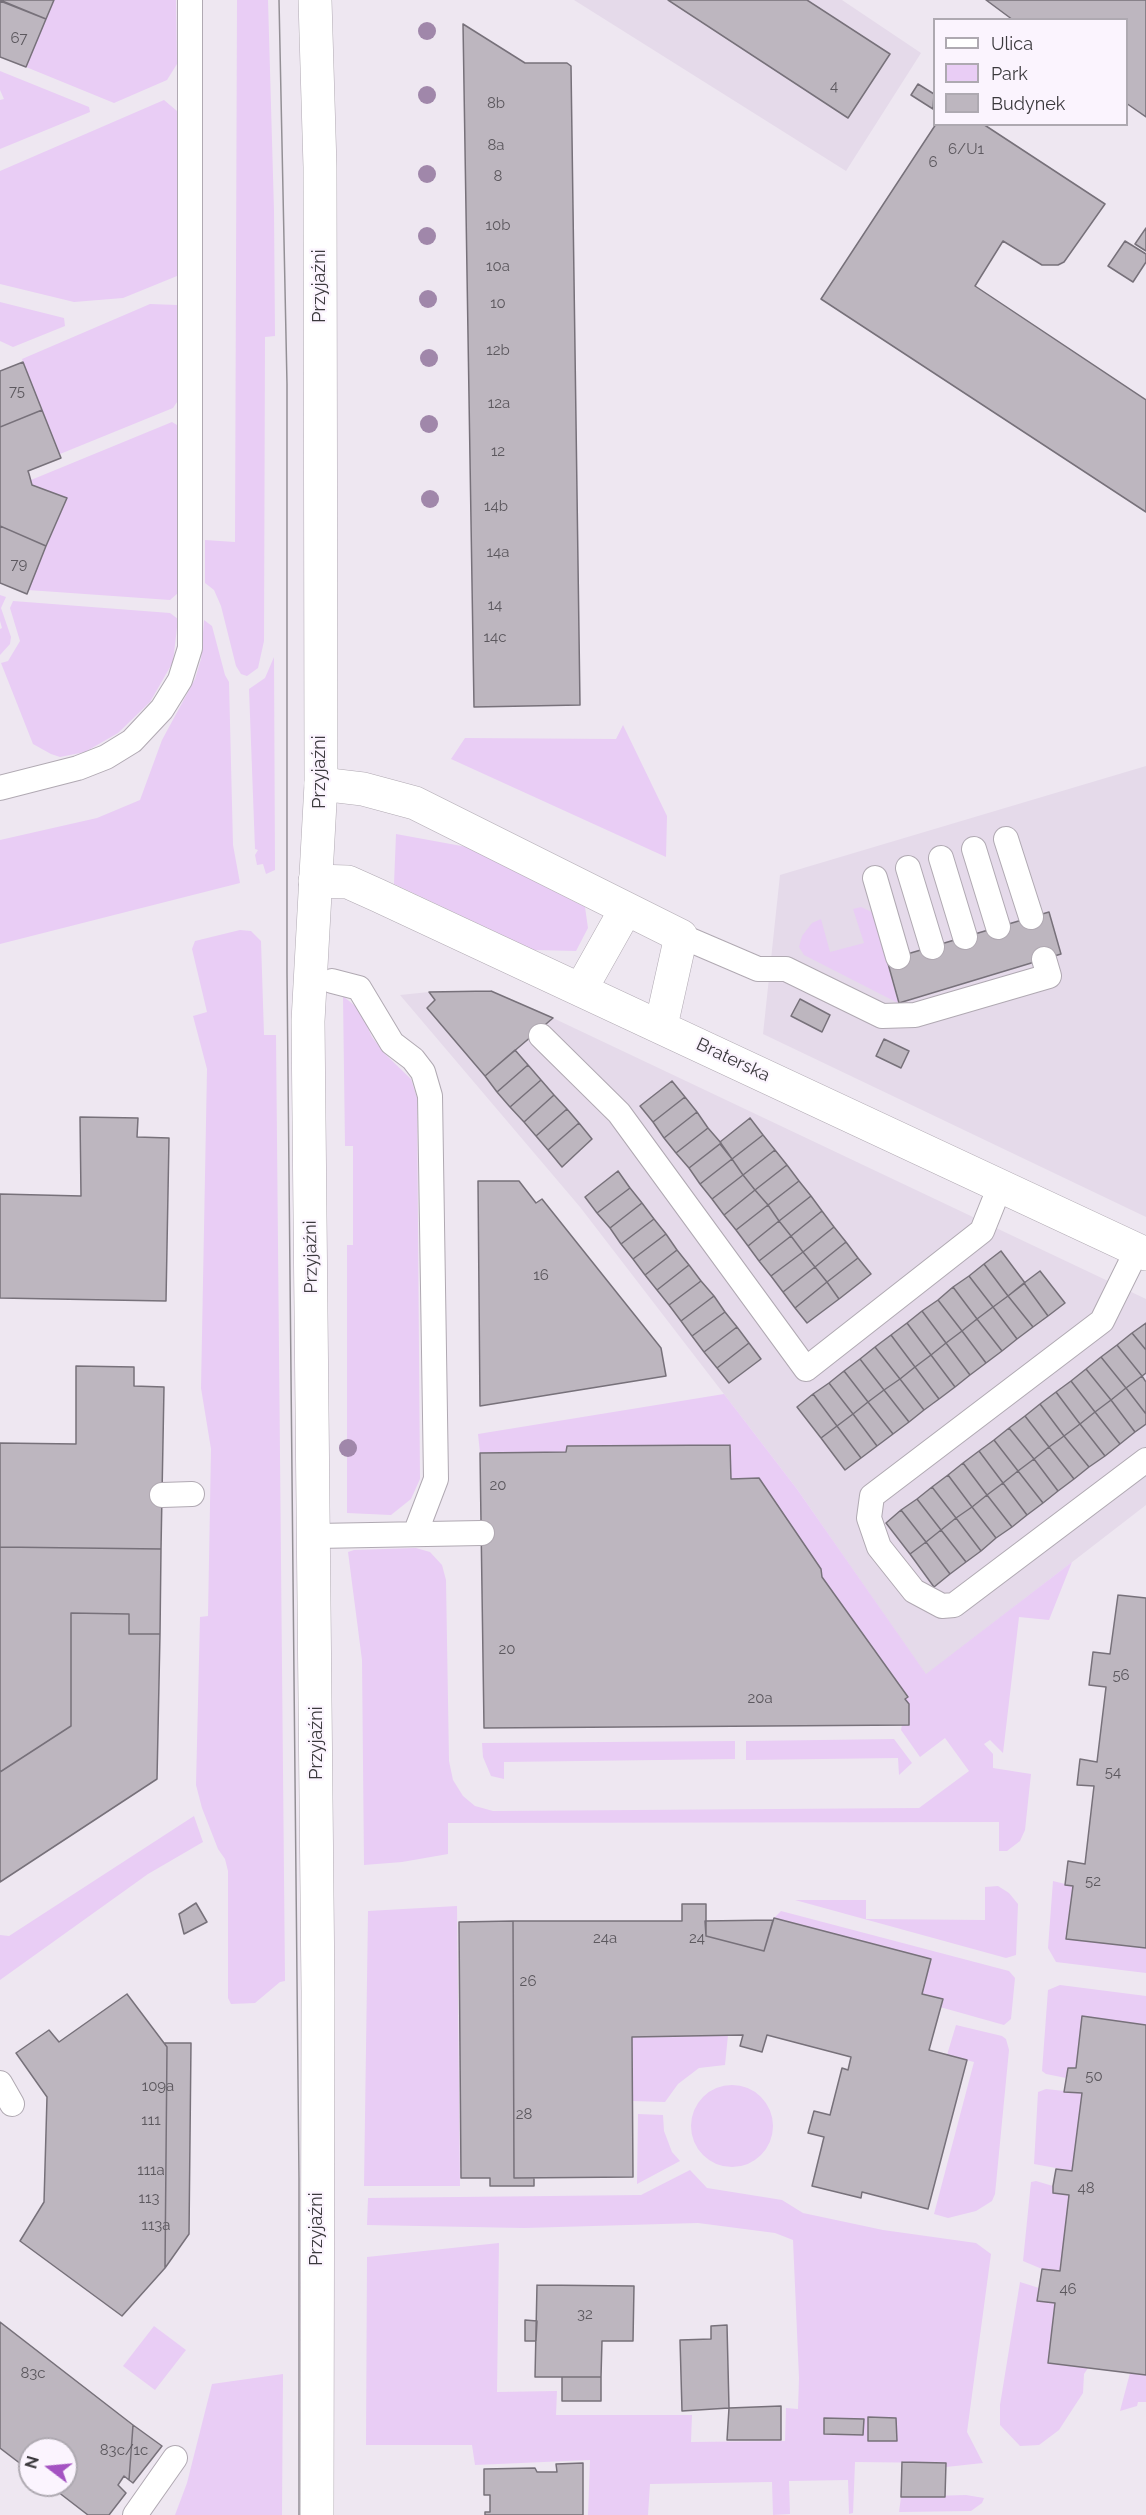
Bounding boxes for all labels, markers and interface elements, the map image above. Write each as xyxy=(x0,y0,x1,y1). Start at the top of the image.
legend xyxy=(933,18,1128,126)
house number: 67 xyxy=(10,29,28,47)
text: Ulica xyxy=(991,33,1033,54)
text: Park xyxy=(991,63,1028,84)
house number: 4 xyxy=(830,77,838,95)
text: Budynek xyxy=(991,93,1065,114)
house number: 8b xyxy=(487,94,505,112)
house number: 8a xyxy=(487,136,505,154)
house number: 6/U1 xyxy=(948,140,984,158)
house number: 6 xyxy=(928,153,938,171)
house number: 8 xyxy=(494,167,502,185)
house number: 10b xyxy=(486,216,510,234)
street label: Przyjaźni xyxy=(309,249,331,323)
house number: 10a xyxy=(486,257,510,275)
house number: 10 xyxy=(490,294,506,312)
house number: 12b xyxy=(486,341,510,359)
house number: 75 xyxy=(9,382,25,400)
house number: 12a xyxy=(488,394,510,412)
house number: 12 xyxy=(491,442,505,460)
house number: 14b xyxy=(484,497,508,515)
house number: 14a xyxy=(487,543,509,561)
house number: 79 xyxy=(11,555,27,573)
house number: 14 xyxy=(488,596,502,614)
house number: 14c xyxy=(484,628,506,646)
street label: Przyjaźni xyxy=(309,735,331,809)
street label: Braterska xyxy=(693,1034,773,1086)
street label: Przyjaźni xyxy=(300,1220,322,1294)
house number: 16 xyxy=(533,1266,549,1284)
house number: 20 xyxy=(490,1476,506,1494)
house number: 20 xyxy=(499,1640,515,1658)
house number: 56 xyxy=(1112,1666,1130,1684)
house number: 20a xyxy=(747,1689,773,1707)
street label: Przyjaźni xyxy=(306,1706,328,1780)
house number: 54 xyxy=(1105,1763,1121,1781)
house number: 52 xyxy=(1085,1872,1101,1890)
house number: 24a xyxy=(593,1929,617,1947)
house number: 24 xyxy=(689,1929,705,1947)
house number: 26 xyxy=(520,1972,536,1990)
house number: 50 xyxy=(1085,2067,1103,2085)
house number: 109a xyxy=(142,2077,174,2095)
house number: 28 xyxy=(516,2105,532,2123)
house number: 111 xyxy=(141,2111,161,2129)
house number: 111a xyxy=(137,2161,165,2179)
house number: 48 xyxy=(1077,2179,1095,2197)
house number: 113 xyxy=(139,2189,159,2207)
street label: Przyjaźni xyxy=(306,2192,328,2266)
house number: 113a xyxy=(141,2216,171,2234)
house number: 46 xyxy=(1059,2280,1077,2298)
house number: 32 xyxy=(577,2305,593,2323)
house number: 83c xyxy=(20,2364,46,2382)
north arrow xyxy=(18,2437,78,2497)
house number: 83c/1c xyxy=(100,2441,148,2459)
text: N xyxy=(21,2454,43,2471)

